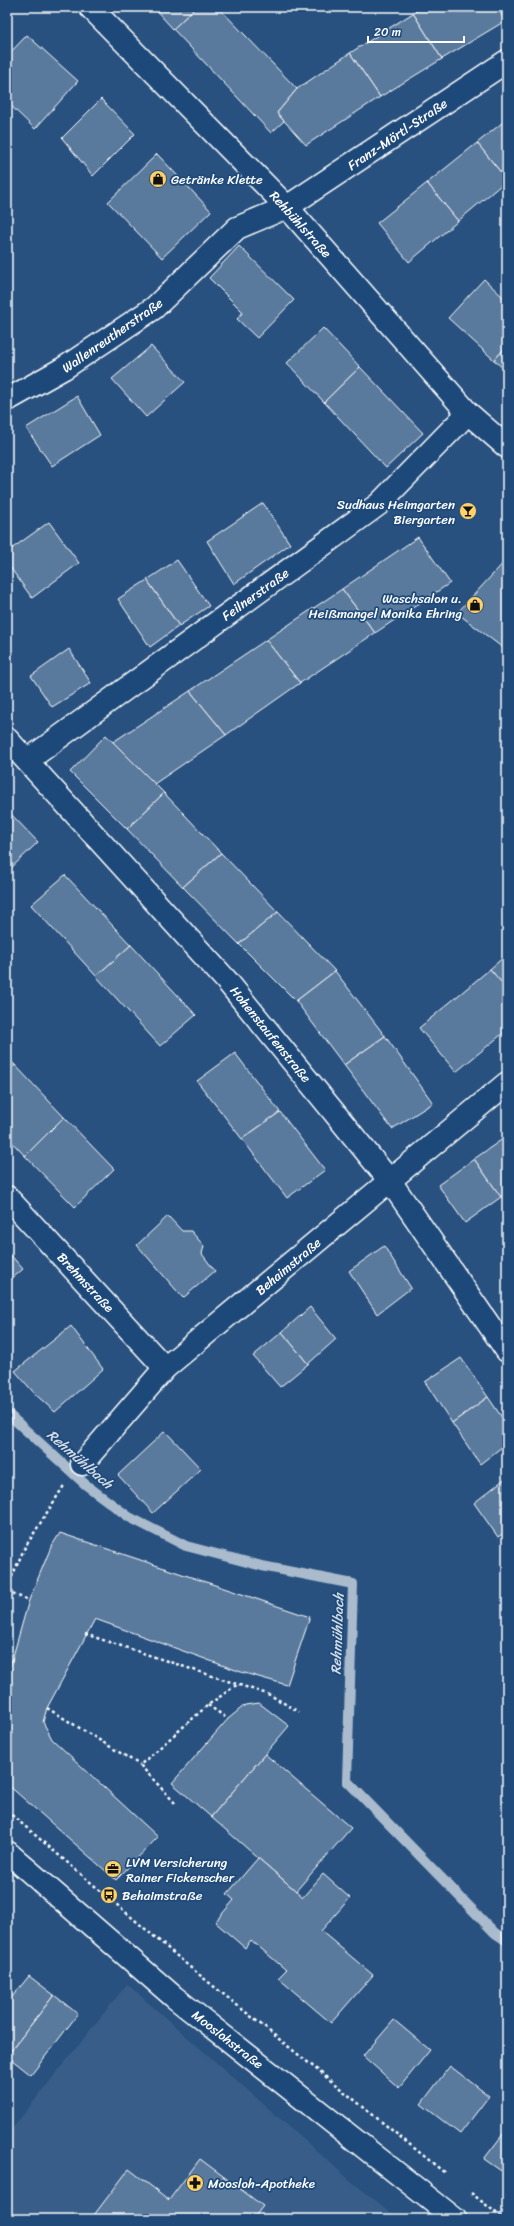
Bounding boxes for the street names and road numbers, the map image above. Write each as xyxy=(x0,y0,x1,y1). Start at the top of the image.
street label: Franz-Mörtl-Straße xyxy=(342,92,452,177)
street label: Rehbühlstraße xyxy=(264,185,338,264)
street label: Wallenreutherstraße xyxy=(57,292,168,379)
street label: Feilnerstraße xyxy=(217,562,294,627)
street label: Hohenstaufenstraße xyxy=(224,981,317,1088)
street label: Behaimstraße xyxy=(250,1232,327,1301)
street label: Brehmstraße xyxy=(51,1247,120,1318)
street label: Mooslohstraße xyxy=(187,2004,269,2075)

